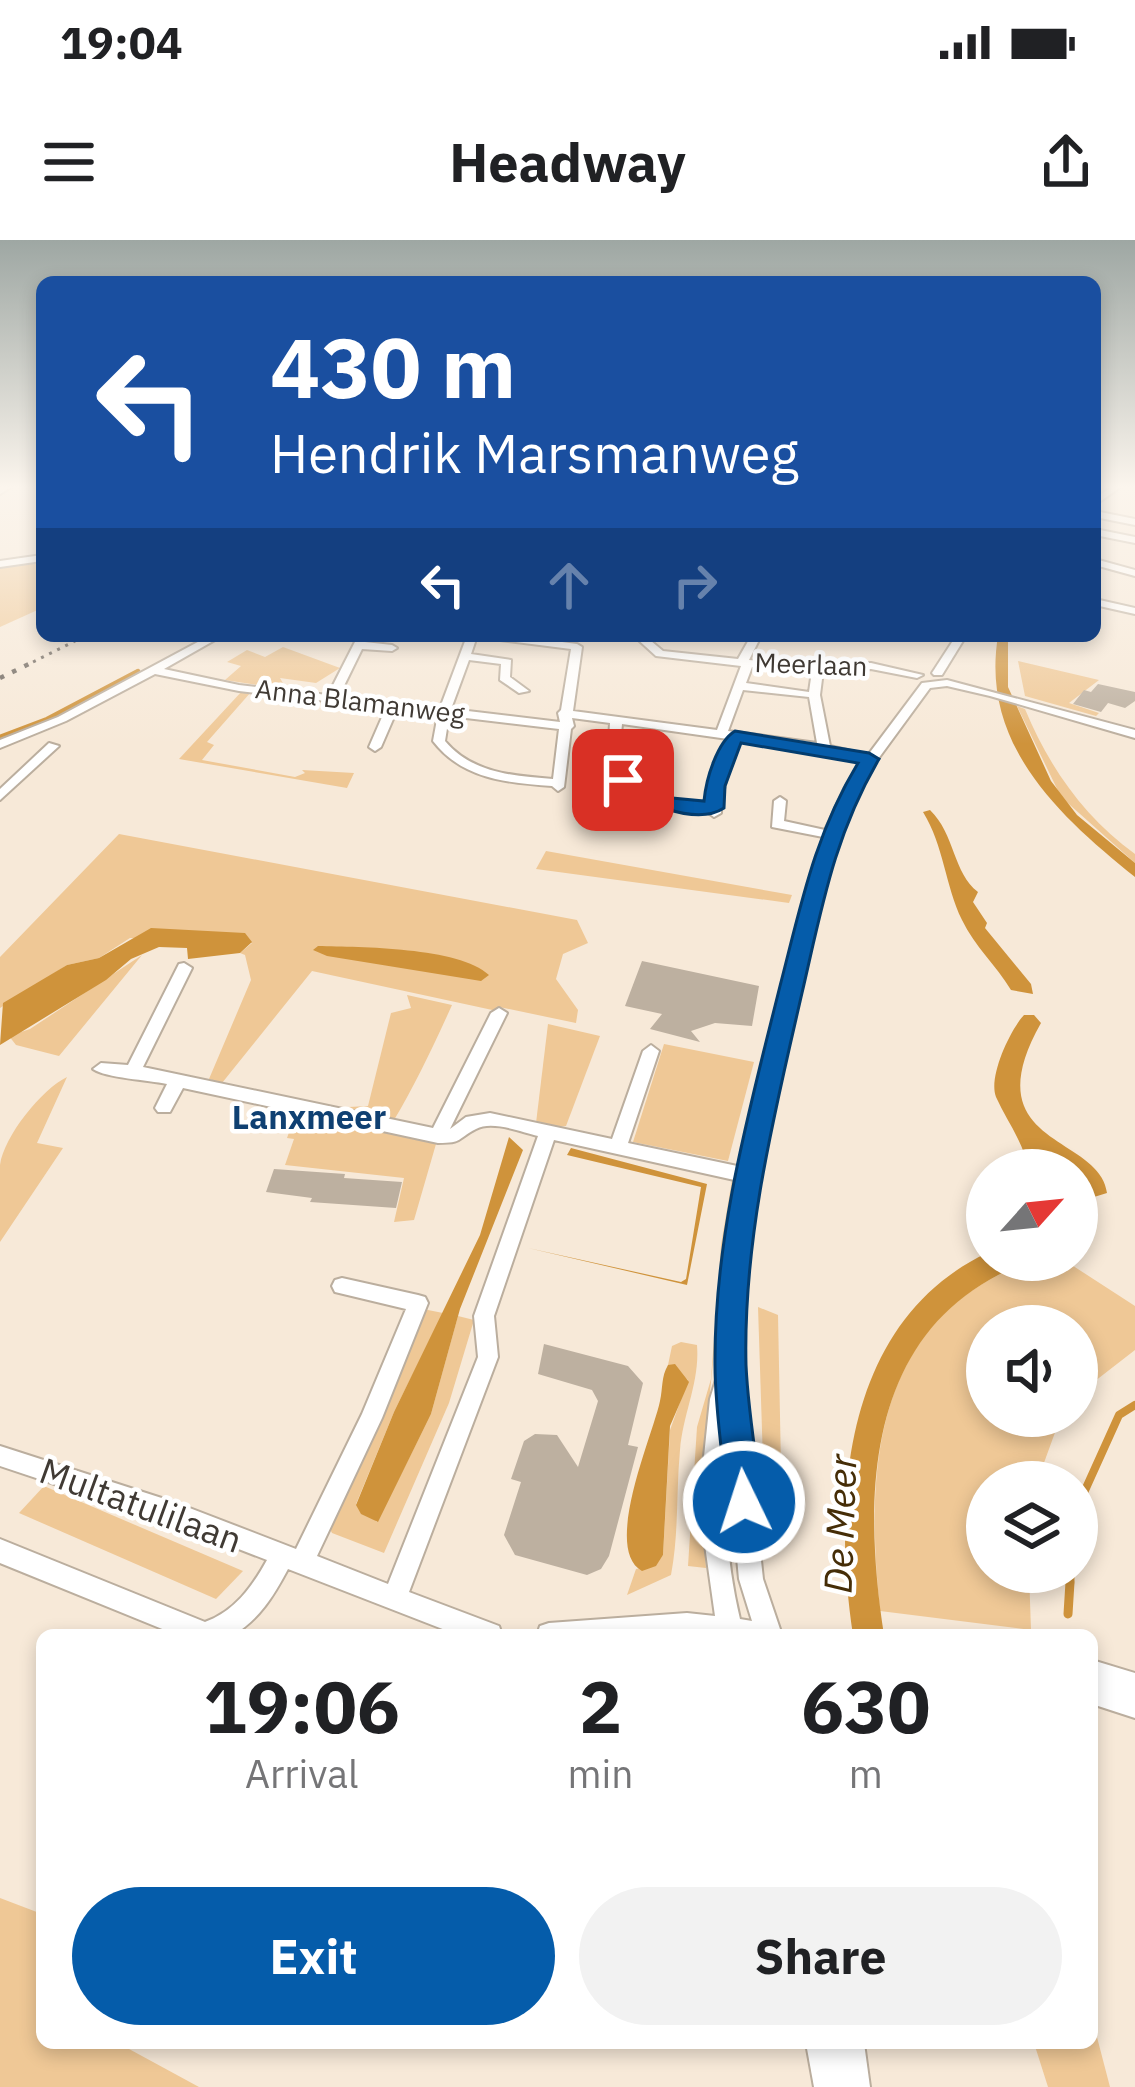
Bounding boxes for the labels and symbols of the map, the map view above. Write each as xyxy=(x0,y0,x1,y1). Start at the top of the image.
street label: Meerlaan xyxy=(754,644,868,683)
street label: Anna Blamanweg xyxy=(253,670,468,731)
pin xyxy=(572,729,674,831)
district label: Lanxmeer xyxy=(232,1095,386,1138)
north arrow xyxy=(966,1149,1098,1281)
position arrow xyxy=(681,1439,807,1565)
street label: Multatulilaan xyxy=(34,1446,249,1563)
water label: De Meer xyxy=(812,1452,867,1594)

